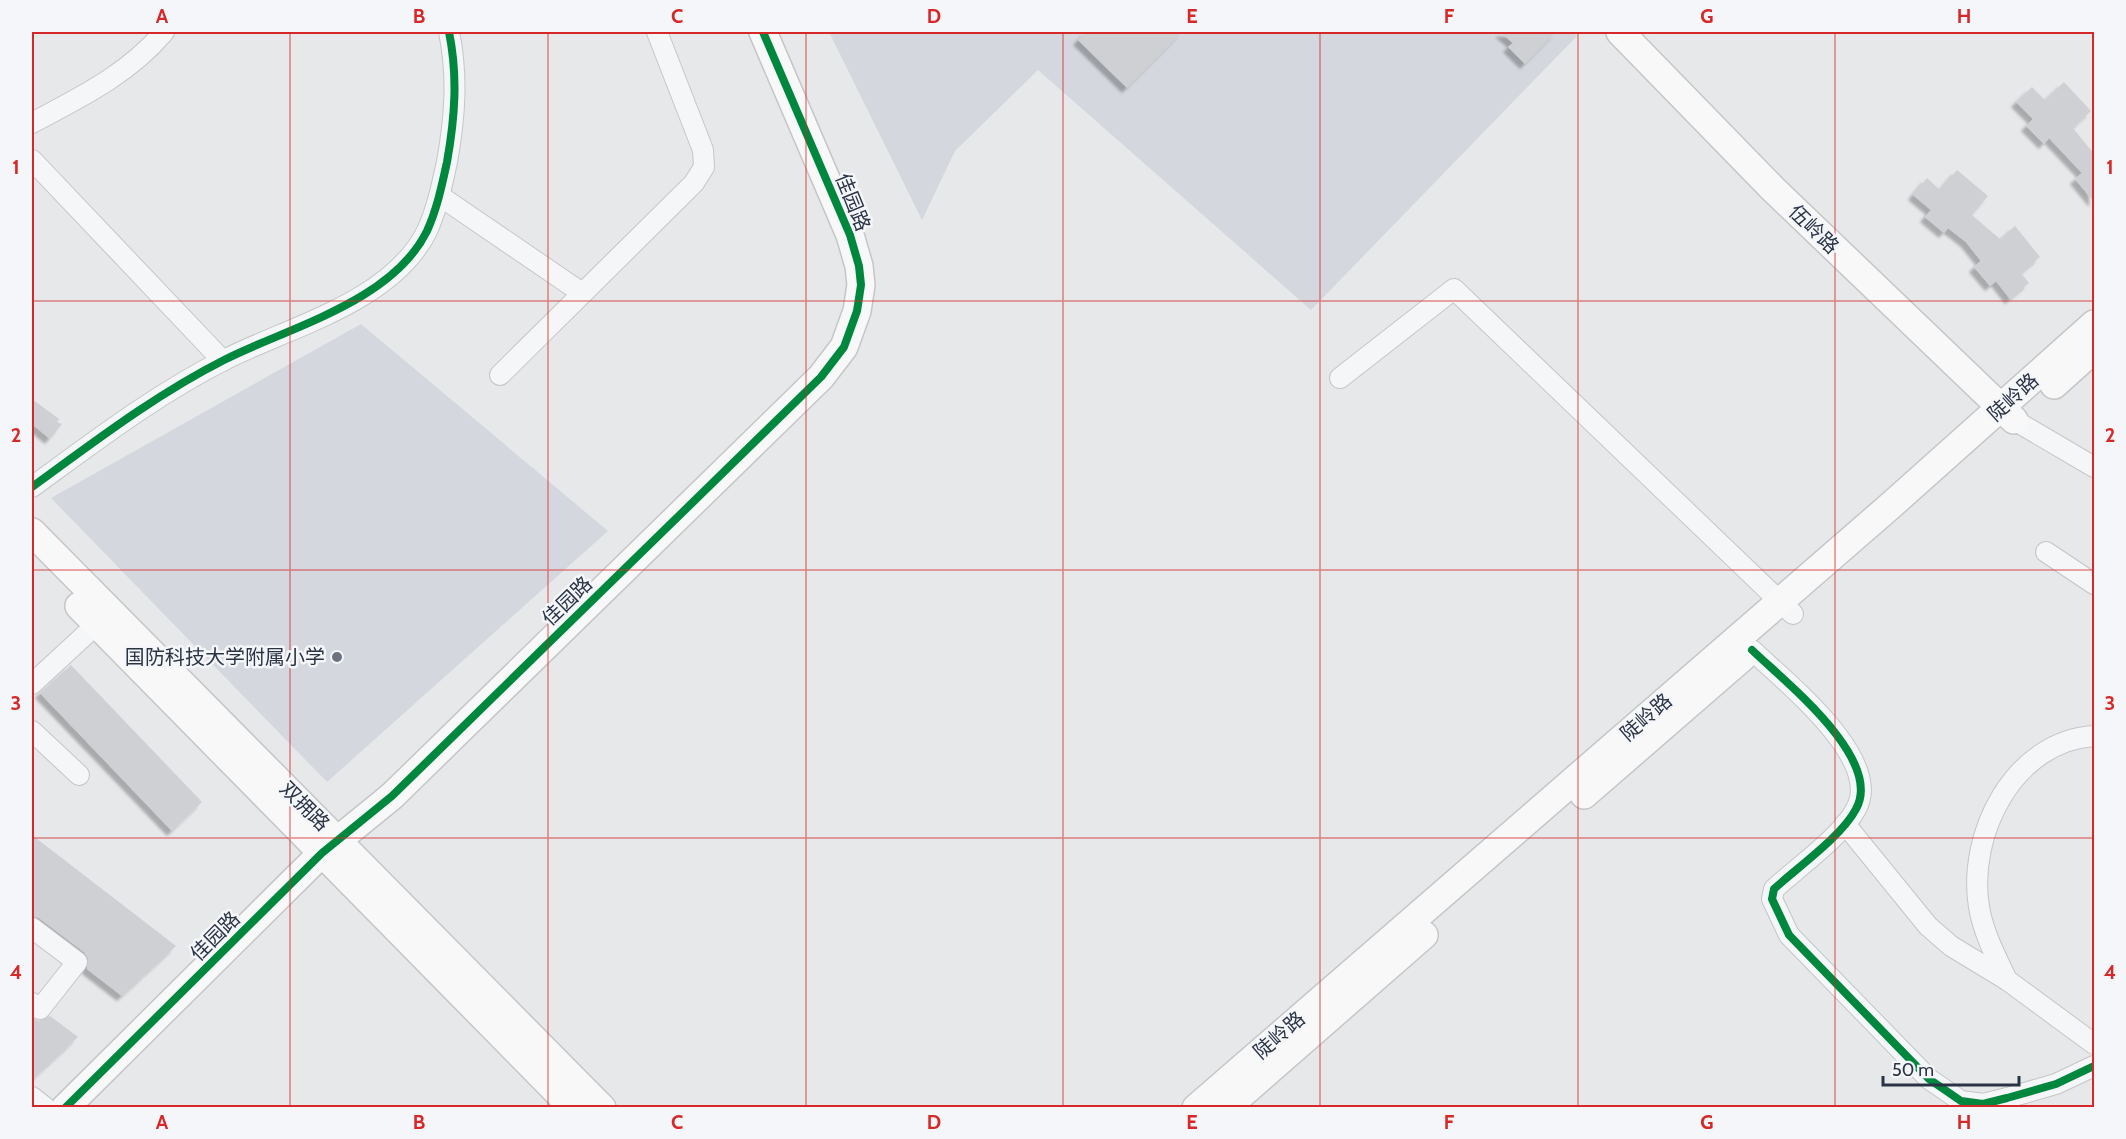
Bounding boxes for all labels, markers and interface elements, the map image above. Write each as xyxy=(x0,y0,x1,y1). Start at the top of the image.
text: A xyxy=(156,4,169,28)
text: B xyxy=(413,4,425,28)
text: C xyxy=(671,4,683,28)
text: D xyxy=(927,4,941,28)
text: E xyxy=(1186,4,1198,28)
text: F xyxy=(1444,4,1455,28)
text: G xyxy=(1700,4,1714,28)
text: H xyxy=(1957,4,1971,28)
text: 1 xyxy=(12,155,20,179)
text: 1 xyxy=(2106,155,2114,179)
street label: 佳园路 xyxy=(831,170,875,234)
street label: 伍岭路 xyxy=(1784,200,1844,258)
street label: 陡岭路 xyxy=(1983,368,2043,426)
text: 2 xyxy=(11,423,21,447)
text: 2 xyxy=(2105,423,2115,447)
street label: 佳园路 xyxy=(537,572,597,630)
place label: 国防科技大学附属小学 xyxy=(125,645,325,669)
marker: 国防科技大学附属小学 xyxy=(330,650,344,664)
street label: 陡岭路 xyxy=(1615,688,1677,746)
text: 3 xyxy=(11,691,21,715)
text: 3 xyxy=(2105,691,2115,715)
street label: 双拥路 xyxy=(275,776,335,836)
street label: 佳园路 xyxy=(185,906,245,966)
text: 4 xyxy=(10,960,22,984)
text: 4 xyxy=(2104,960,2116,984)
street label: 陡岭路 xyxy=(1248,1006,1310,1064)
scale bar xyxy=(1883,1049,2020,1087)
text: 50 m xyxy=(1892,1059,1934,1081)
text: A xyxy=(156,1110,169,1134)
text: B xyxy=(413,1110,425,1134)
text: C xyxy=(671,1110,683,1134)
text: D xyxy=(927,1110,941,1134)
text: E xyxy=(1186,1110,1198,1134)
text: F xyxy=(1444,1110,1455,1134)
text: G xyxy=(1700,1110,1714,1134)
text: H xyxy=(1957,1110,1971,1134)

